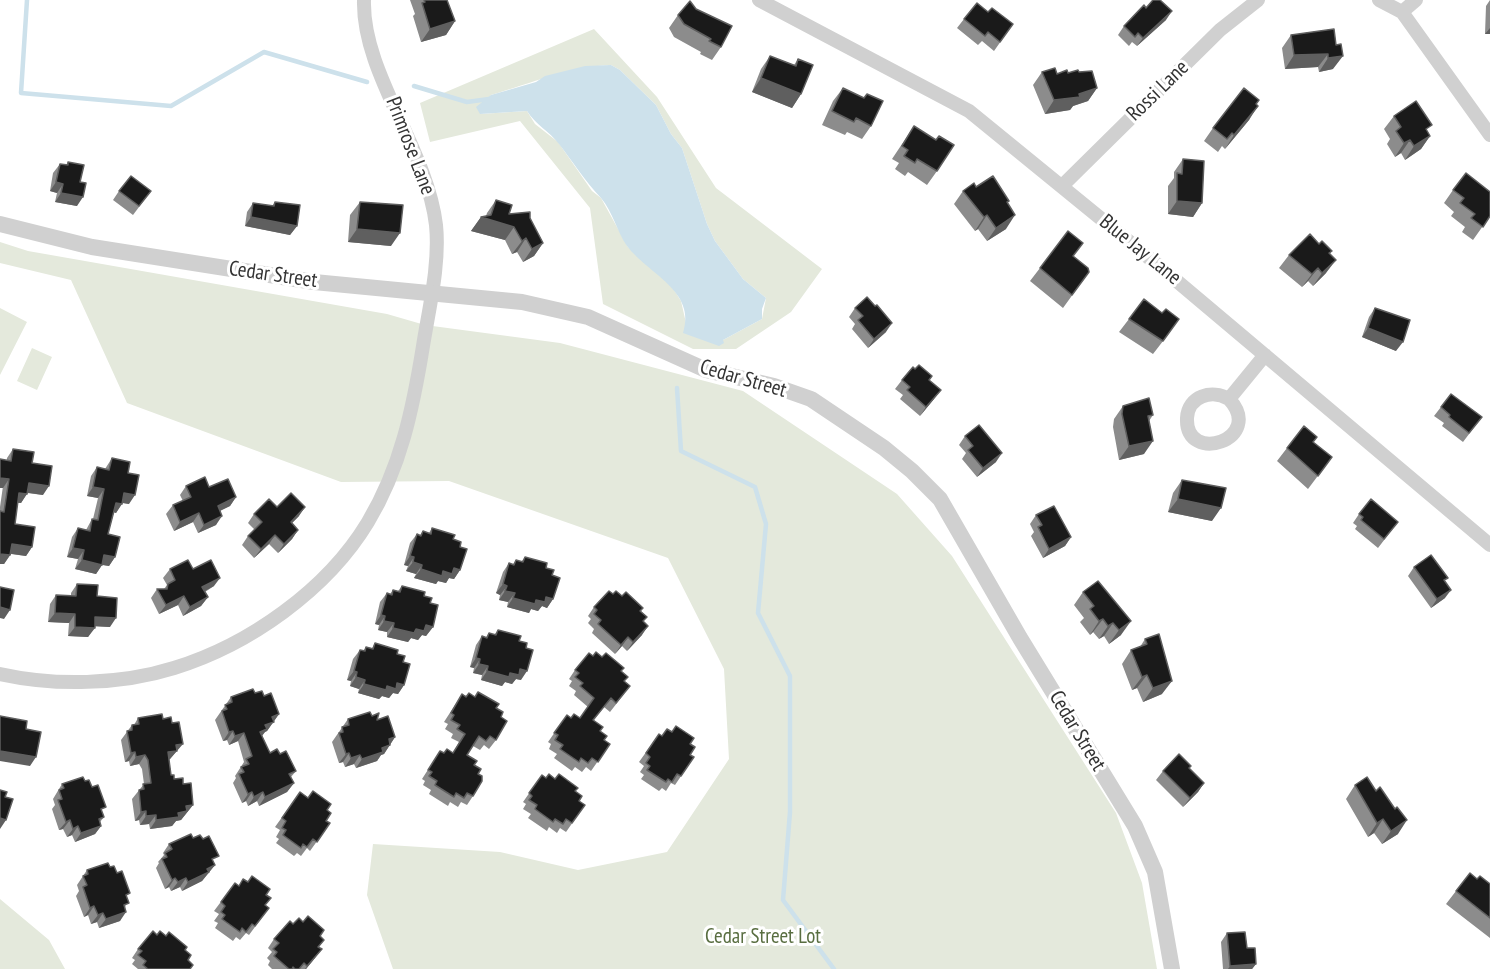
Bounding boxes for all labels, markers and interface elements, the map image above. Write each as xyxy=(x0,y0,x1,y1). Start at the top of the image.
street label: Rossi Lane xyxy=(1122,55,1194,127)
street label: Primrose Lane xyxy=(380,94,440,198)
street label: Blue Jay Lane xyxy=(1094,210,1186,290)
street label: Cedar Street xyxy=(227,256,319,294)
street label: Cedar Street xyxy=(697,355,789,403)
street label: Cedar Street xyxy=(1043,686,1111,776)
park label: Cedar Street Lot xyxy=(705,924,821,950)

